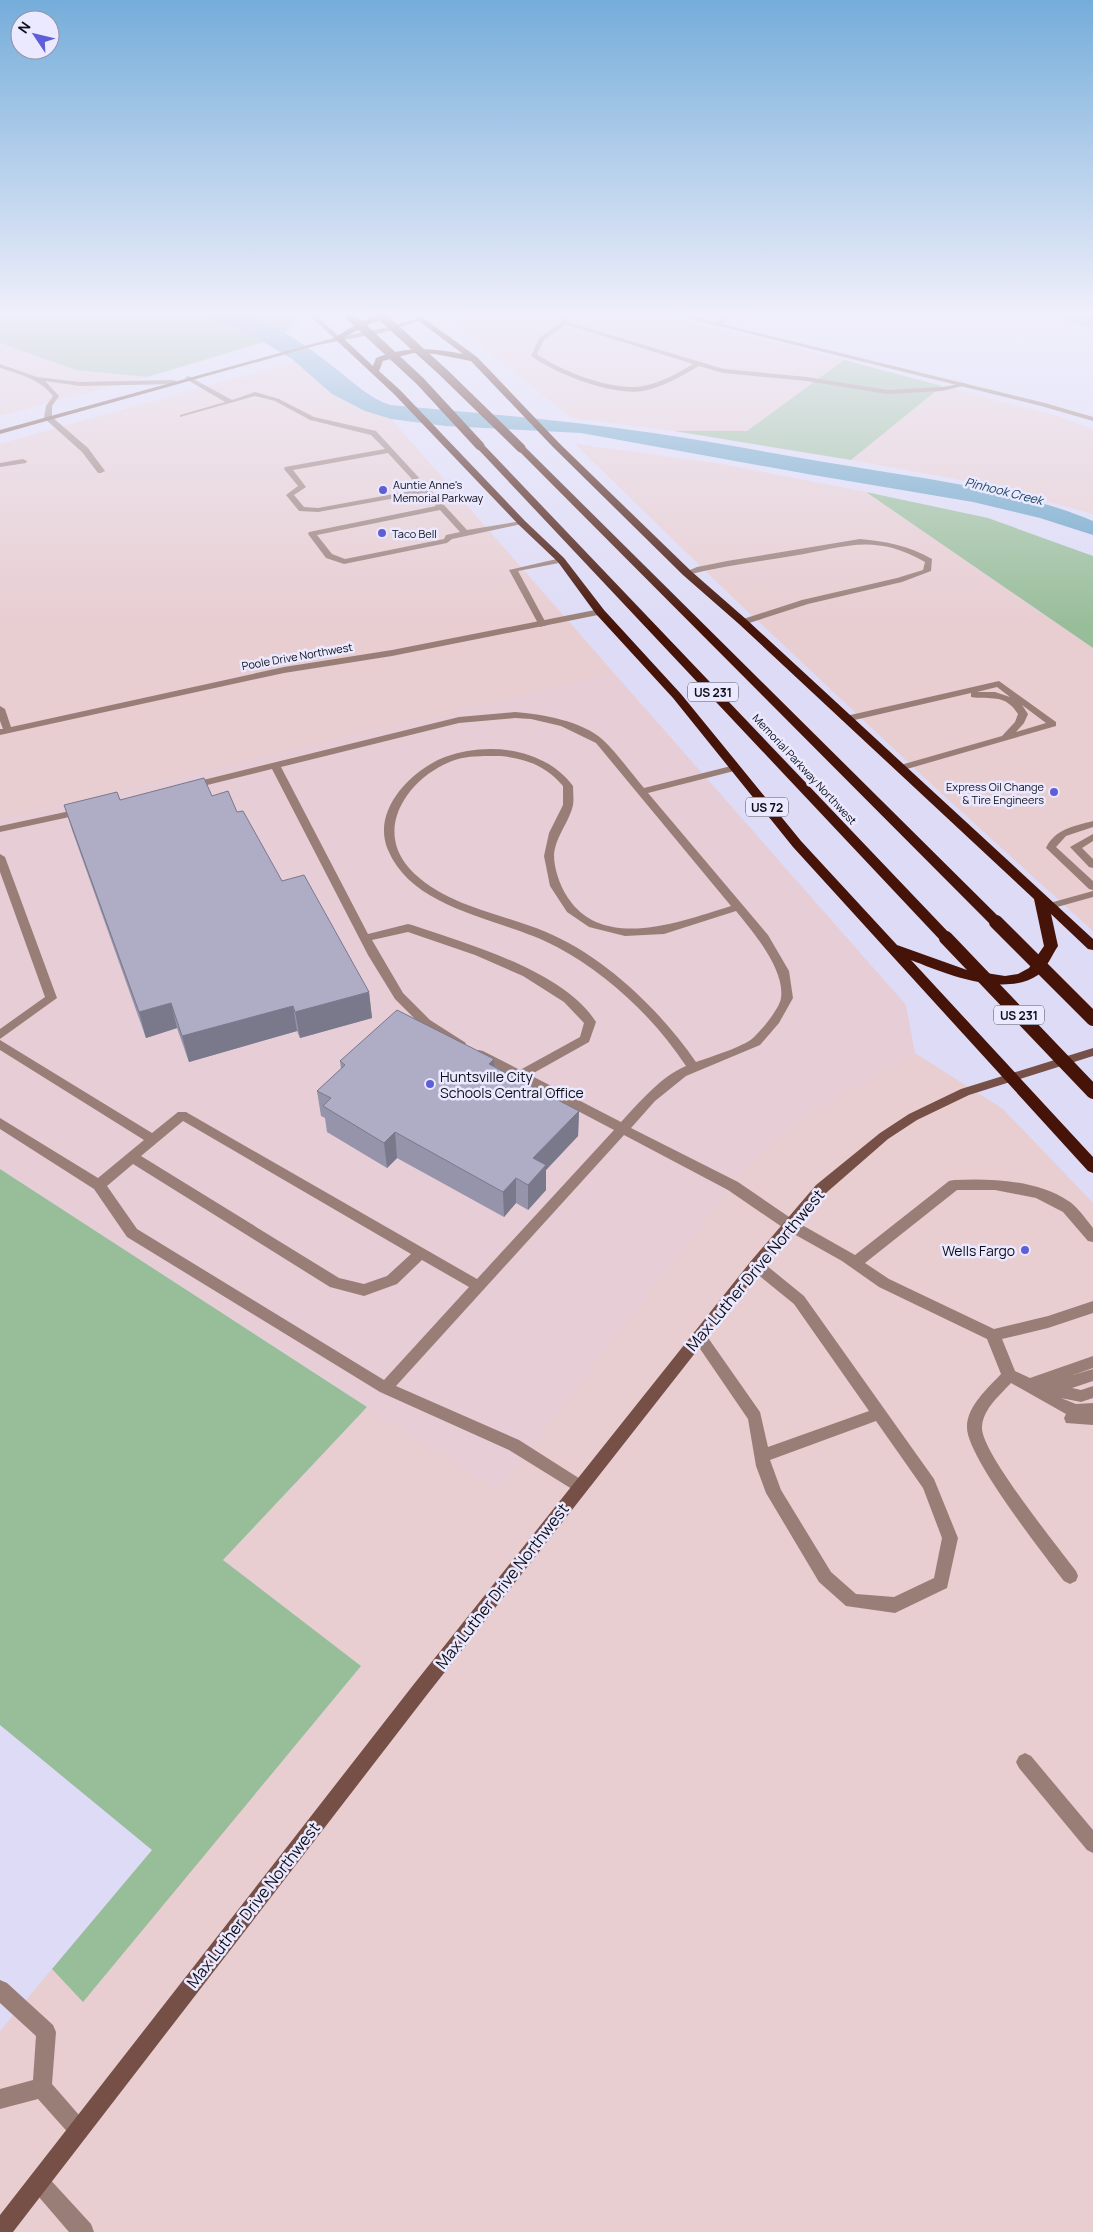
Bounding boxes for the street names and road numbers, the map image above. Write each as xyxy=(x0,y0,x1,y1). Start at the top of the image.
street label: Poole Drive Northwest xyxy=(240,639,354,673)
road number: US 231 xyxy=(688,682,738,702)
street label: Memorial Parkway Northwest xyxy=(750,710,860,828)
road number: US 72 xyxy=(746,798,788,816)
road number: US 231 xyxy=(994,1006,1044,1024)
street label: Max Luther Drive Northwest xyxy=(681,1185,829,1355)
street label: Max Luther Drive Northwest xyxy=(430,1499,574,1673)
street label: Max Luther Drive Northwest xyxy=(181,1818,325,1992)

